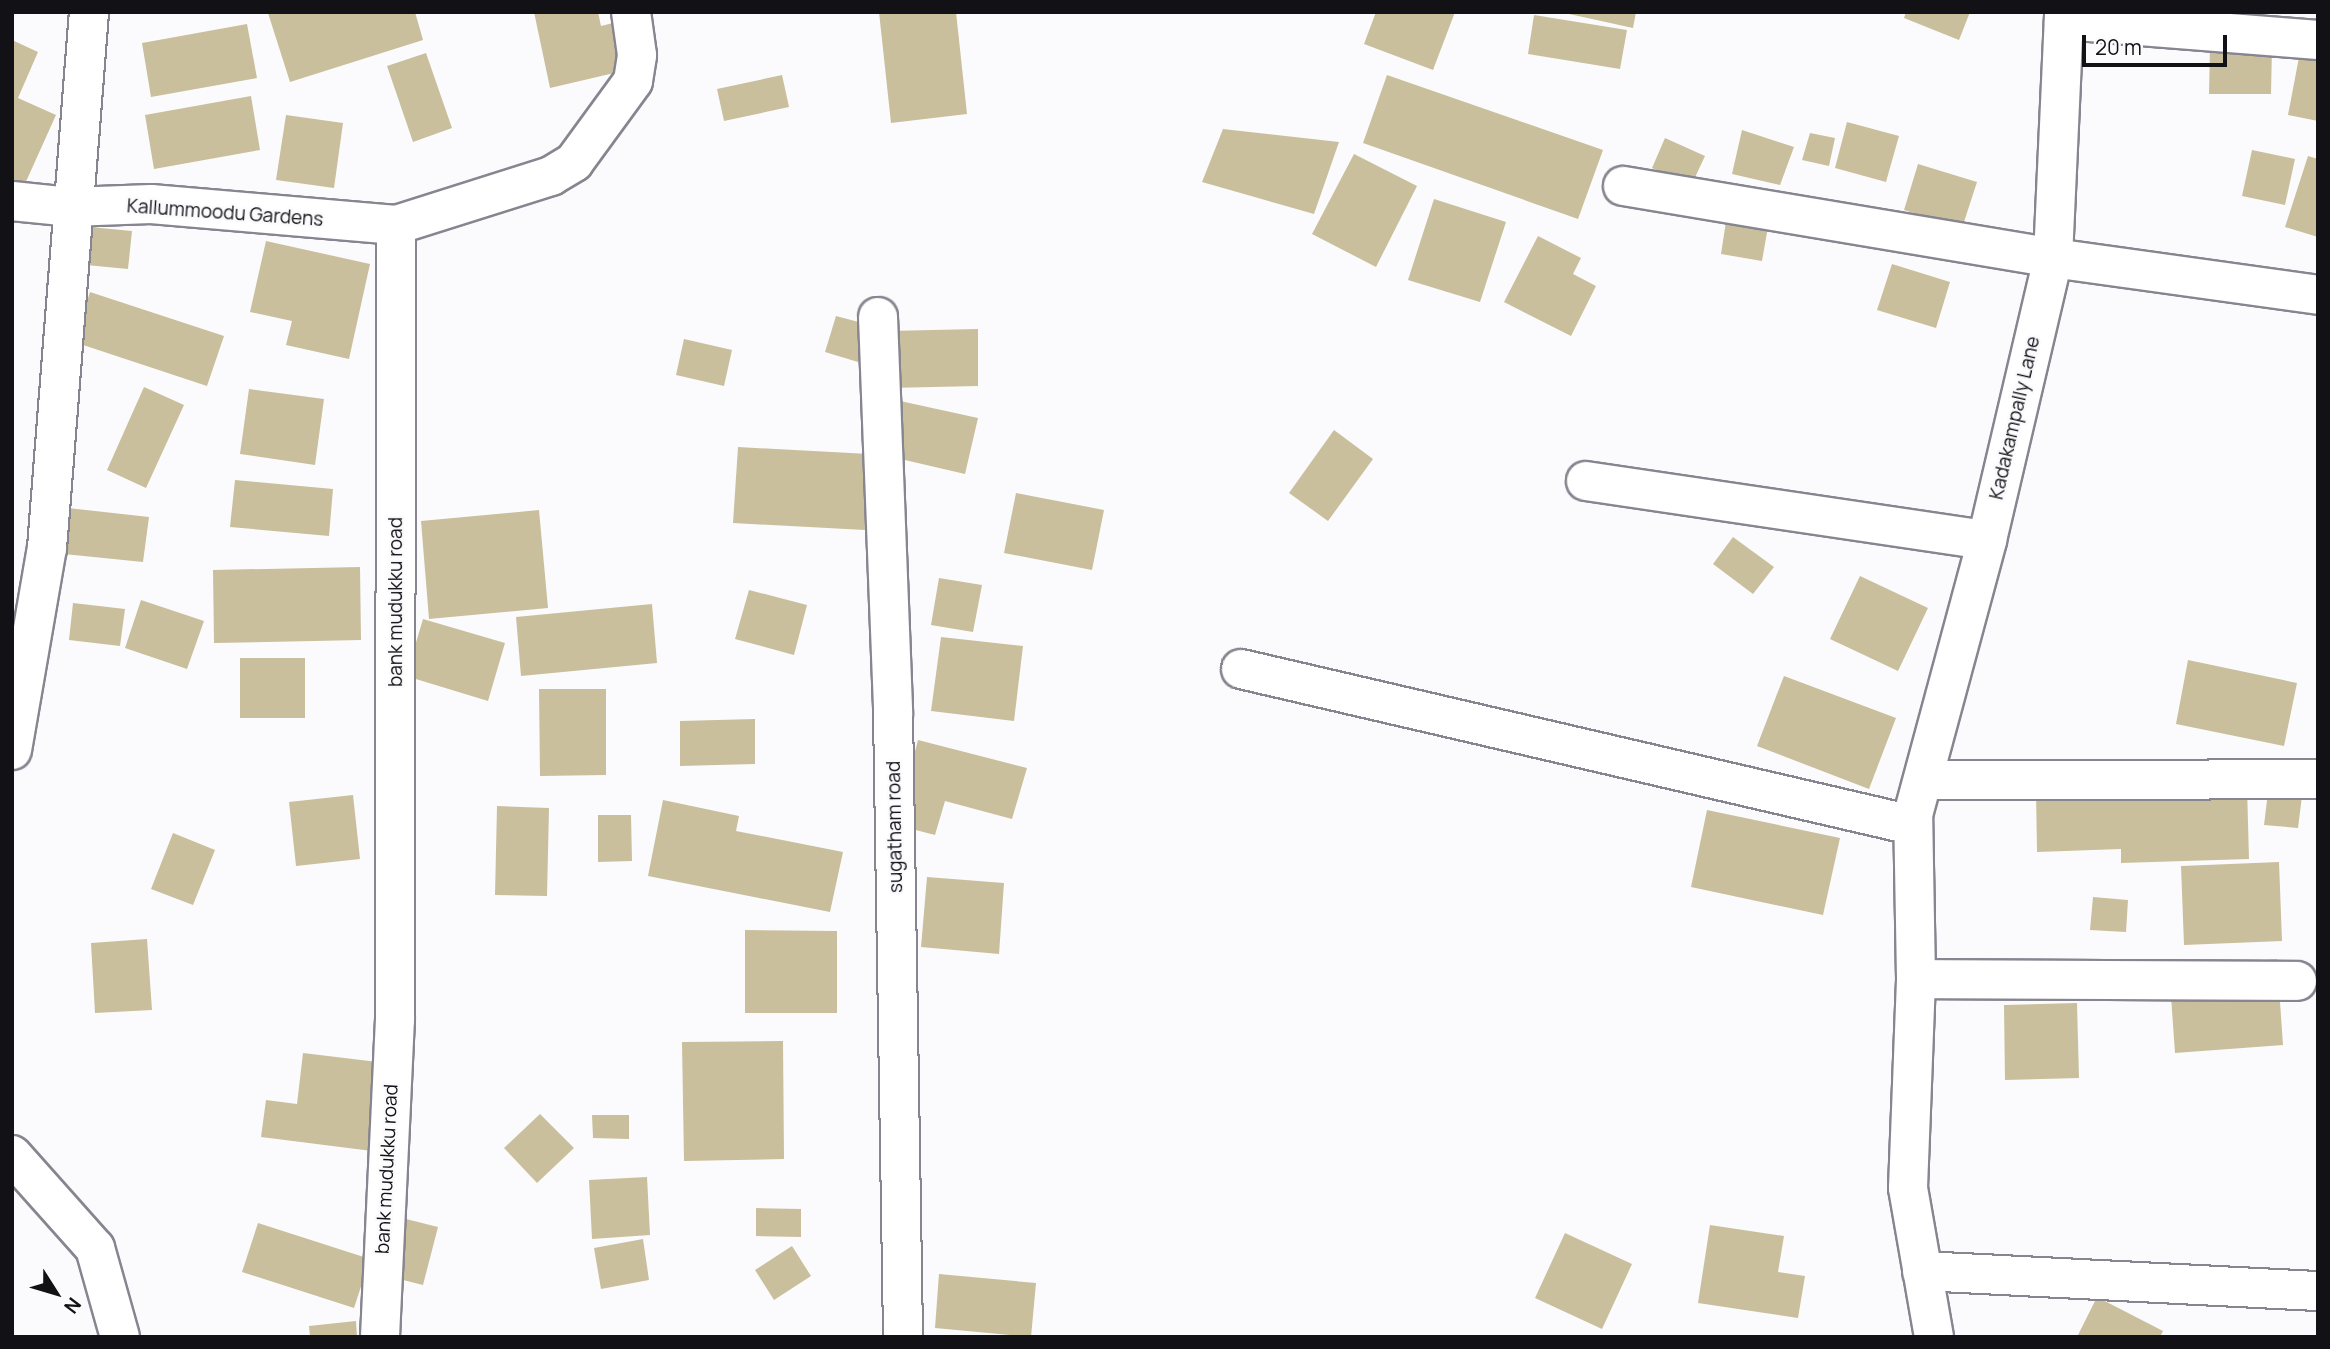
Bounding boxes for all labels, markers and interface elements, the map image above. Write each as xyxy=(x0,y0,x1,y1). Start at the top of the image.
scale bar xyxy=(2085,21,2230,65)
text: 20 m xyxy=(2095,33,2142,61)
street label: Kallummoodu Gardens xyxy=(126,195,324,231)
street label: Kadakampally Lane xyxy=(1985,334,2045,502)
street label: bank mudukku road xyxy=(385,517,407,687)
street label: sugatham road xyxy=(882,761,908,893)
street label: bank mudukku road xyxy=(371,1084,403,1254)
north arrow xyxy=(21,1258,91,1328)
text: N xyxy=(58,1292,87,1319)

